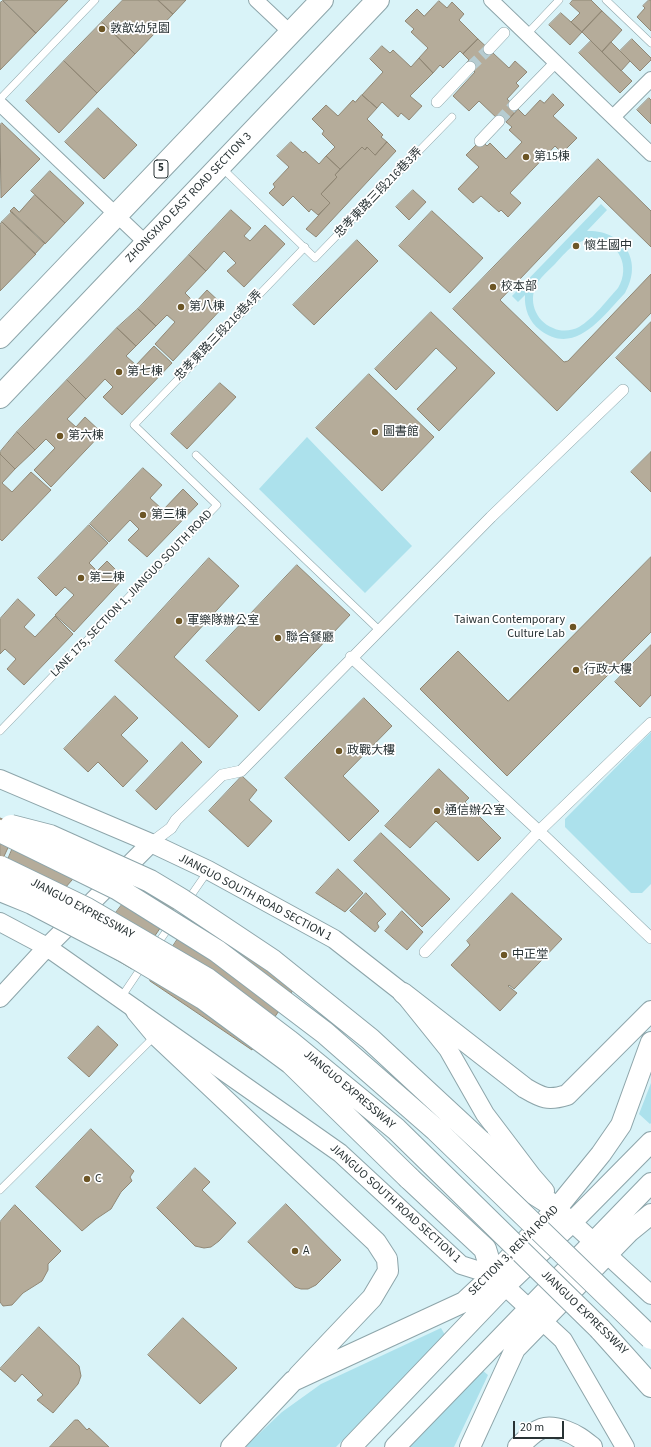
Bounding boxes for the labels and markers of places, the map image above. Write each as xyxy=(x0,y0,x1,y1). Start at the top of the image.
place label: 敦歆幼兒園 xyxy=(110,22,170,36)
marker: 敦歆幼兒園 xyxy=(97,24,107,34)
place label: 第15棟 xyxy=(534,150,570,164)
marker: 第15棟 xyxy=(521,152,531,162)
place label: 懷生國中 xyxy=(584,239,632,253)
marker: 懷生國中 xyxy=(571,241,581,251)
place label: 校本部 xyxy=(501,280,537,294)
marker: 校本部 xyxy=(488,282,498,292)
place label: 第八棟 xyxy=(189,300,225,314)
marker: 第八棟 xyxy=(176,302,186,312)
place label: 第七棟 xyxy=(127,365,163,379)
marker: 第七棟 xyxy=(114,367,124,377)
place label: 圖書館 xyxy=(383,425,419,439)
marker: 圖書館 xyxy=(370,427,380,437)
place label: 第六棟 xyxy=(68,429,104,443)
marker: 第六棟 xyxy=(55,431,65,441)
place label: 第三棟 xyxy=(151,508,187,522)
marker: 第三棟 xyxy=(138,510,148,520)
place label: 第二棟 xyxy=(89,571,125,585)
marker: 第二棟 xyxy=(76,573,86,583)
place label: Taiwan Contemporary Culture Lab xyxy=(454,613,565,641)
place label: 軍樂隊辦公室 xyxy=(187,614,259,628)
marker: 軍樂隊辦公室 xyxy=(174,616,184,626)
marker: Taiwan Contemporary Culture Lab xyxy=(568,622,578,632)
place label: 聯合餐廳 xyxy=(286,631,334,645)
marker: 聯合餐廳 xyxy=(273,633,283,643)
place label: 行政大樓 xyxy=(584,663,632,677)
marker: 行政大樓 xyxy=(571,665,581,675)
place label: 政戰大樓 xyxy=(347,744,395,758)
marker: 政戰大樓 xyxy=(334,746,344,756)
place label: 通信辦公室 xyxy=(445,804,505,818)
marker: 通信辦公室 xyxy=(432,806,442,816)
place label: 中正堂 xyxy=(512,948,548,962)
marker: 中正堂 xyxy=(499,950,509,960)
place label: C xyxy=(95,1172,102,1186)
marker: C xyxy=(82,1174,92,1184)
place label: A xyxy=(303,1244,310,1258)
marker: A xyxy=(290,1246,300,1256)

